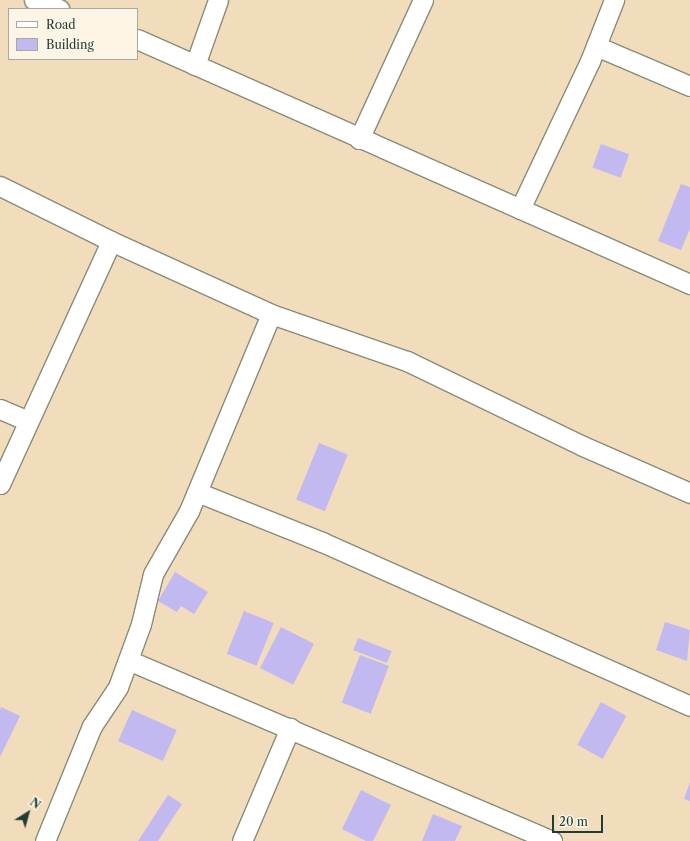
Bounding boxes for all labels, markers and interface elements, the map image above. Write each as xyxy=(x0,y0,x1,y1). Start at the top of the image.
legend xyxy=(8,8,138,60)
text: Road xyxy=(46,17,76,32)
text: Building xyxy=(46,37,94,52)
north arrow xyxy=(8,793,48,833)
text: N xyxy=(27,795,43,812)
scale bar xyxy=(554,807,605,833)
text: 20 m xyxy=(559,814,588,829)

